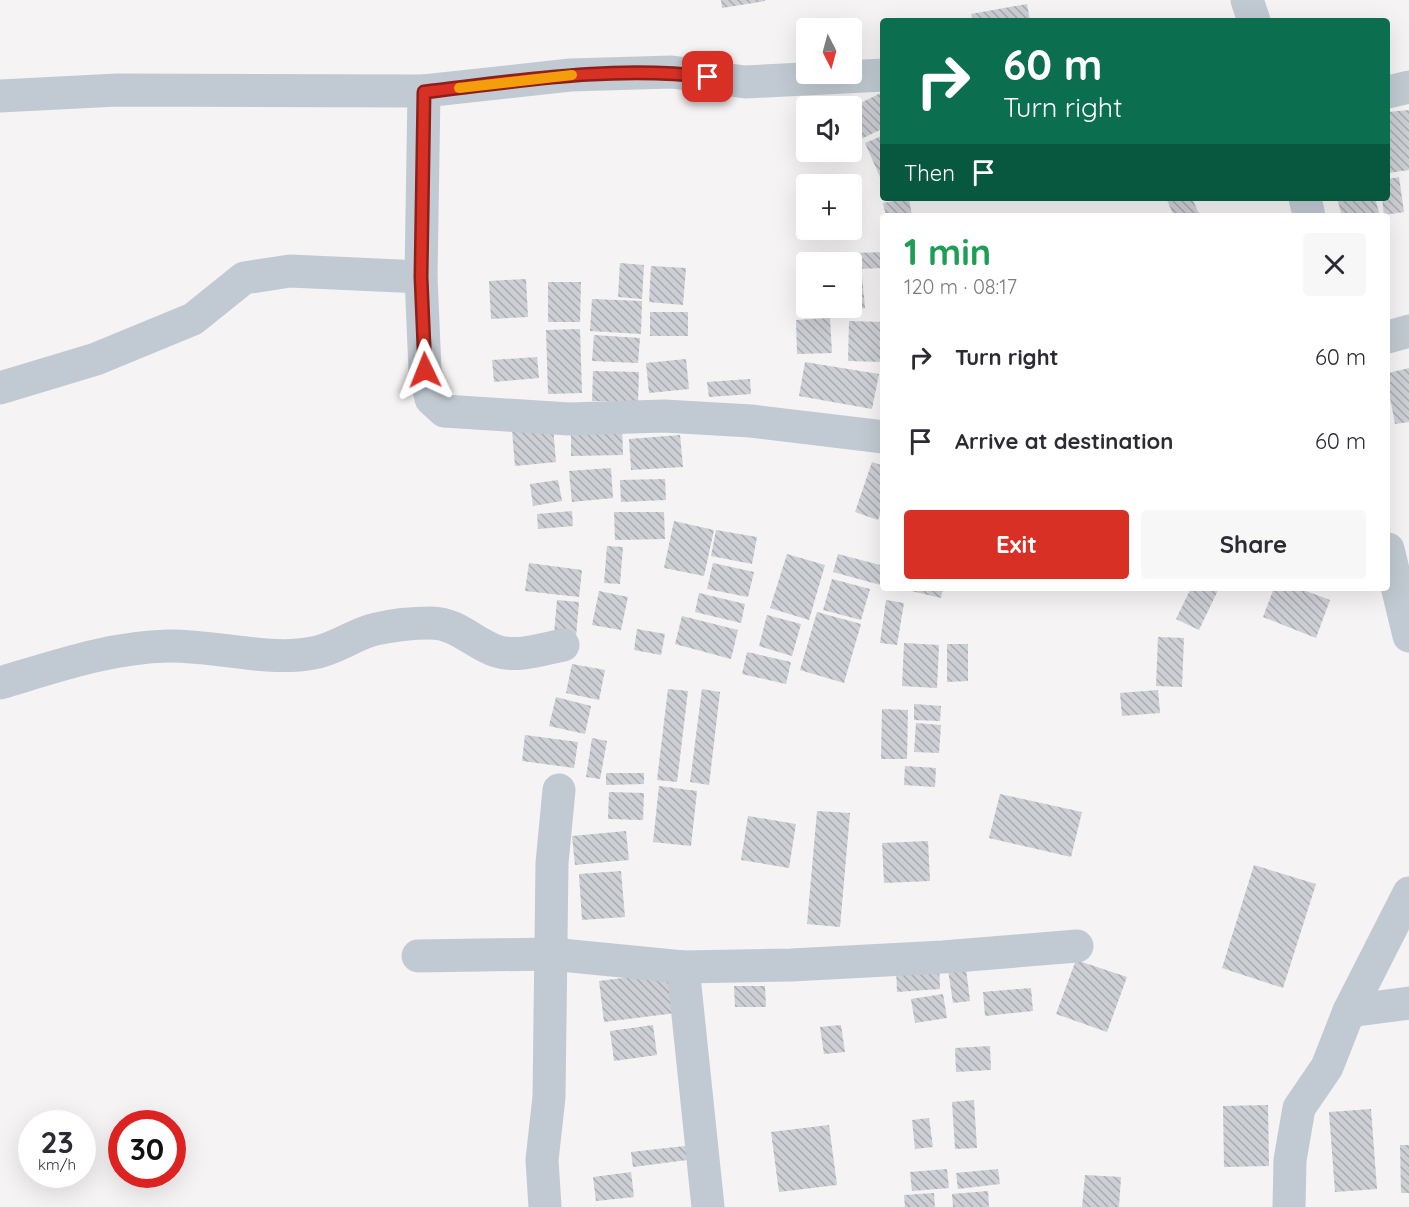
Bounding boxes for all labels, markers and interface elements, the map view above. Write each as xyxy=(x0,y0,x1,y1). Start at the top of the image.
north arrow xyxy=(796,18,862,84)
map controls xyxy=(796,18,862,318)
text: 60 m xyxy=(1003,38,1103,91)
icon: right xyxy=(904,42,982,120)
pin xyxy=(682,51,733,102)
icon: arrive xyxy=(691,60,724,93)
text: Turn right xyxy=(1003,90,1122,124)
button: sound xyxy=(796,96,862,162)
icon: arrive xyxy=(967,156,1000,189)
text: Then xyxy=(904,159,955,187)
button: + xyxy=(796,174,862,240)
text: 1 min xyxy=(904,229,991,274)
button: close xyxy=(1303,233,1366,296)
button: − xyxy=(796,252,862,318)
text: 120 m · 08:17 xyxy=(904,274,1017,299)
position arrow xyxy=(393,338,457,402)
icon: right xyxy=(904,341,937,374)
text: Turn right xyxy=(955,343,1059,371)
text: 60 m xyxy=(1315,343,1366,371)
icon: arrive xyxy=(904,425,937,458)
text: Arrive at destination xyxy=(955,427,1173,455)
text: 60 m xyxy=(1315,427,1366,455)
button: Exit xyxy=(904,510,1129,579)
button: Share xyxy=(1141,510,1366,579)
speed limit sign: 30 xyxy=(108,1110,186,1188)
text: 23 xyxy=(40,1123,74,1161)
text: km/h xyxy=(38,1155,76,1174)

